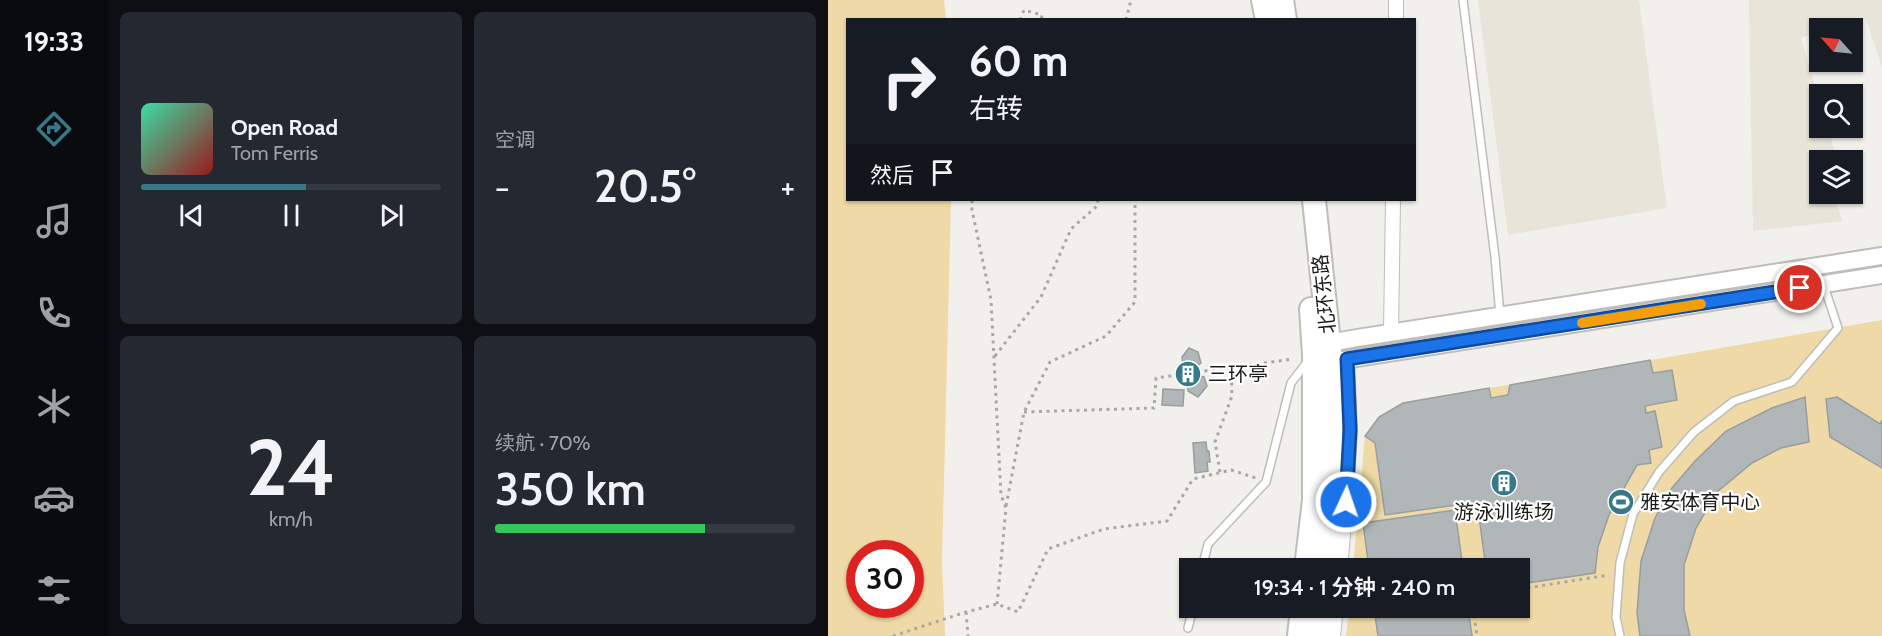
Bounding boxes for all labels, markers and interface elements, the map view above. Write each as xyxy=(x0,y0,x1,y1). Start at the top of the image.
north arrow xyxy=(1809,18,1863,72)
map controls xyxy=(1809,18,1863,204)
text: 19:33 xyxy=(24,25,84,58)
text: 60 m xyxy=(969,35,1068,87)
icon: right xyxy=(870,42,948,120)
button: search xyxy=(1809,84,1863,138)
text: 右转 xyxy=(969,92,1023,125)
icon: directions xyxy=(33,108,75,150)
text: Open Road xyxy=(231,114,338,141)
text: 空调 xyxy=(495,128,535,152)
text: Tom Ferris xyxy=(231,141,318,165)
button: layers xyxy=(1809,150,1863,204)
icon: arrive xyxy=(926,156,959,189)
text: 20.5° xyxy=(594,159,696,213)
text: 然后 xyxy=(870,162,914,189)
text: − xyxy=(495,167,510,207)
text: + xyxy=(780,167,795,207)
icon: previous xyxy=(175,199,208,232)
icon: pause xyxy=(275,199,308,232)
icon: next xyxy=(375,199,408,232)
icon: music xyxy=(33,200,75,242)
street label: 北环东路 xyxy=(1308,253,1340,335)
pin xyxy=(1774,262,1825,313)
icon: arrive xyxy=(1783,271,1816,304)
icon: phone xyxy=(33,292,75,334)
building icon: 三环亭 xyxy=(1173,359,1203,389)
place label: 三环亭 xyxy=(1208,362,1268,386)
icon: climate xyxy=(33,385,75,427)
text: 24 xyxy=(246,420,336,515)
text: 续航 · 70% xyxy=(495,431,591,455)
text: 350 km xyxy=(495,462,646,516)
building icon: 游泳训练场 xyxy=(1489,468,1519,498)
position arrow xyxy=(1314,470,1378,534)
icon: car xyxy=(33,477,75,519)
sports icon: 雅安体育中心 xyxy=(1606,487,1636,517)
place label: 雅安体育中心 xyxy=(1640,490,1760,514)
place label: 游泳训练场 xyxy=(1454,500,1554,524)
text: km/h xyxy=(269,507,313,531)
speed limit sign: 30 xyxy=(846,540,924,618)
icon: filters xyxy=(33,569,75,611)
text: 19:34 · 1 分钟 · 240 m xyxy=(1254,574,1455,601)

